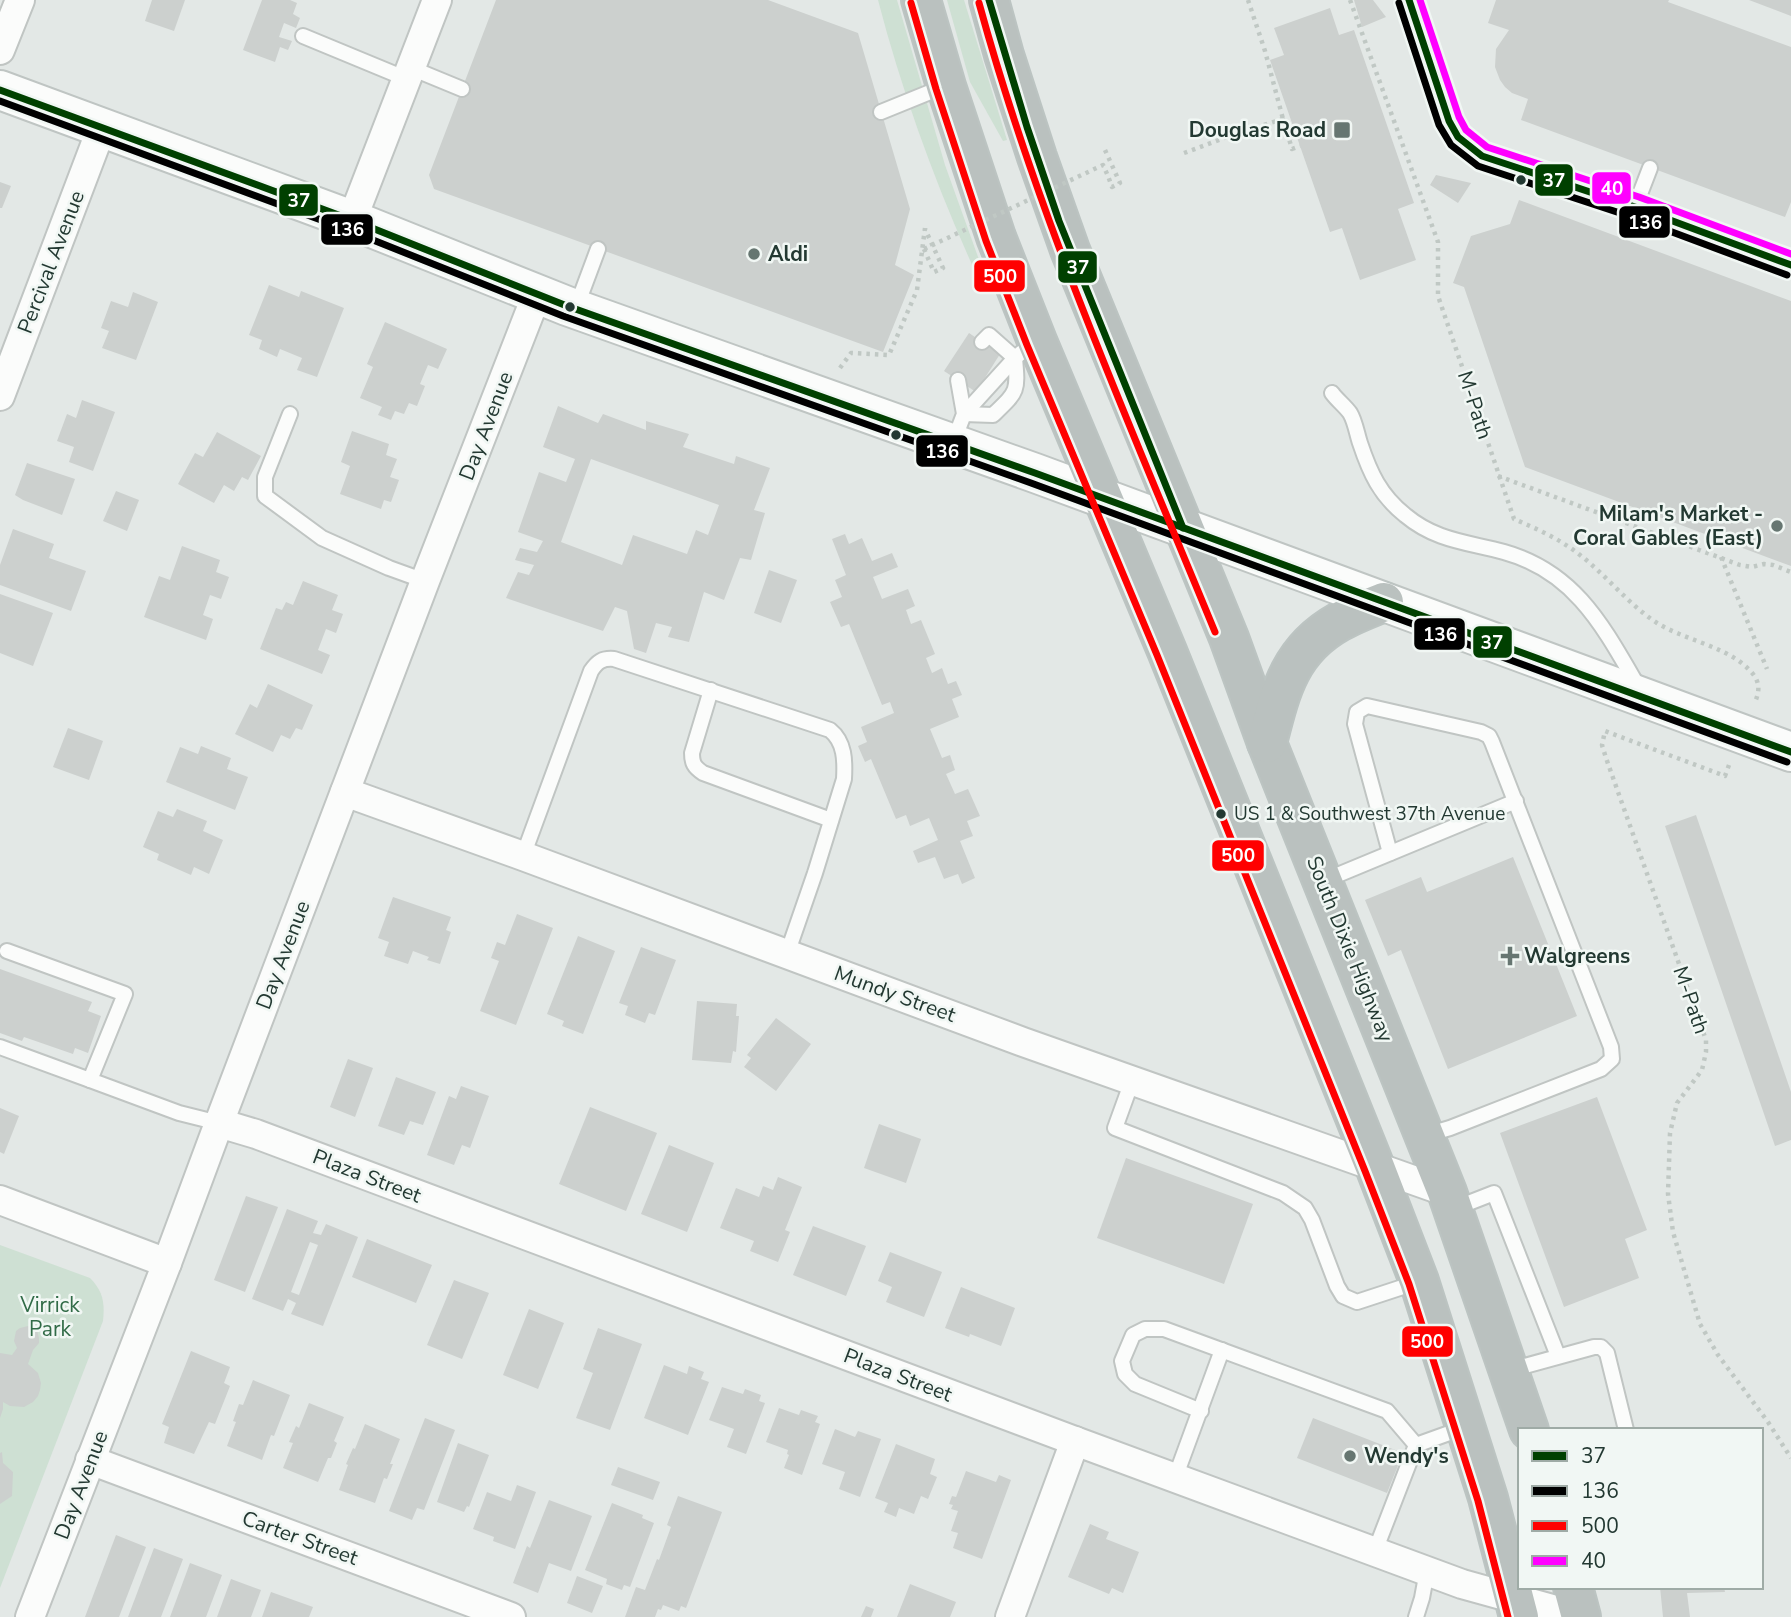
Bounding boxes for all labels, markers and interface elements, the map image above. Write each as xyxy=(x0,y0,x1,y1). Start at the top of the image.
place label: Douglas Road xyxy=(1189,116,1326,144)
marker: Douglas Road xyxy=(1332,120,1352,140)
line badge: 37 xyxy=(1534,163,1574,197)
text: 37 xyxy=(1543,168,1565,194)
line badge: 40 xyxy=(1591,171,1632,205)
unlabelled marker xyxy=(1514,173,1528,187)
text: 40 xyxy=(1601,176,1623,202)
line badge: 37 xyxy=(278,183,319,217)
street label: Percival Avenue xyxy=(11,187,91,337)
text: 37 xyxy=(288,188,310,214)
line badge: 136 xyxy=(1618,205,1671,239)
text: 136 xyxy=(1628,210,1662,236)
line badge: 136 xyxy=(320,213,374,246)
text: 136 xyxy=(330,217,364,243)
place label: Aldi xyxy=(768,240,808,268)
marker: Aldi xyxy=(746,246,762,262)
line badge: 37 xyxy=(1057,250,1098,284)
text: 37 xyxy=(1067,255,1089,281)
line badge: 500 xyxy=(973,259,1026,293)
text: 500 xyxy=(983,264,1017,290)
unlabelled marker xyxy=(563,300,577,314)
street label: M-Path xyxy=(1451,367,1499,443)
street label: Day Avenue xyxy=(452,368,520,484)
unlabelled marker xyxy=(889,428,903,442)
line badge: 136 xyxy=(915,434,969,468)
text: 136 xyxy=(925,439,959,465)
place label: Milam's Market - Coral Gables (East) xyxy=(1573,500,1763,552)
marker: Milam's Market - Coral Gables (East) xyxy=(1769,518,1785,534)
line badge: 136 xyxy=(1413,617,1466,651)
text: 136 xyxy=(1423,622,1457,648)
line badge: 37 xyxy=(1472,625,1513,659)
text: 37 xyxy=(1481,630,1503,656)
place label: US 1 & Southwest 37th Avenue xyxy=(1234,801,1505,827)
marker: US 1 & Southwest 37th Avenue xyxy=(1214,807,1228,821)
line badge: 500 xyxy=(1211,839,1265,872)
text: 500 xyxy=(1221,843,1255,869)
street label: South Dixie Highway xyxy=(1300,852,1400,1046)
street label: Day Avenue xyxy=(249,897,317,1013)
place label: Walgreens xyxy=(1524,942,1630,970)
marker: Walgreens xyxy=(1502,948,1518,964)
street label: Mundy Street xyxy=(830,959,960,1029)
street label: M-Path xyxy=(1666,962,1716,1038)
street label: Plaza Street xyxy=(309,1142,426,1210)
park label: Virrick Park xyxy=(19,1291,80,1343)
line badge: 500 xyxy=(1401,1325,1454,1358)
text: 500 xyxy=(1410,1329,1444,1355)
street label: Plaza Street xyxy=(840,1341,957,1409)
street label: Day Avenue xyxy=(47,1427,115,1543)
legend xyxy=(1518,1428,1763,1589)
place label: Wendy's xyxy=(1364,1442,1449,1470)
text: 37 xyxy=(1581,1442,1606,1470)
marker: Wendy's xyxy=(1342,1448,1358,1464)
text: 136 xyxy=(1581,1477,1619,1505)
street label: Carter Street xyxy=(238,1504,363,1572)
text: 500 xyxy=(1581,1512,1619,1540)
text: 40 xyxy=(1581,1547,1606,1575)

